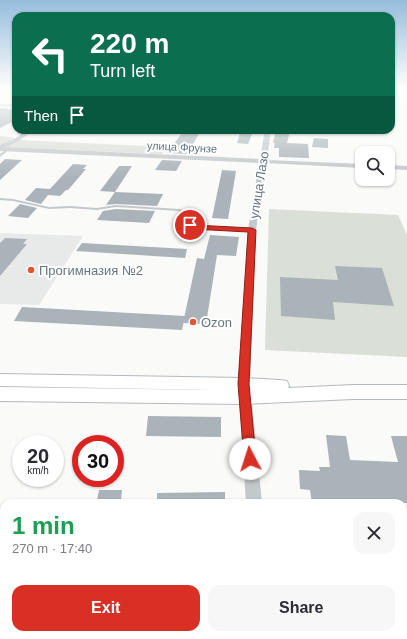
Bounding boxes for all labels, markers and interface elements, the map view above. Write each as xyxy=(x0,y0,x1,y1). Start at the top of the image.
icon: left xyxy=(24,28,76,80)
text: 220 m xyxy=(90,28,169,59)
text: Turn left xyxy=(90,61,155,81)
icon: arrive xyxy=(66,104,88,126)
text: Then xyxy=(24,107,58,124)
street label: улица Фрунзе xyxy=(147,139,217,155)
map controls xyxy=(355,146,395,186)
button: search xyxy=(355,146,395,186)
street label: улица Лазо xyxy=(246,150,272,220)
pin xyxy=(173,208,207,242)
icon: arrive xyxy=(179,214,201,236)
place label: Прогимназия №2 xyxy=(39,263,143,278)
marker: Прогимназия №2 xyxy=(26,265,36,275)
place label: Ozon xyxy=(201,315,232,330)
marker: Ozon xyxy=(188,317,198,327)
speed limit sign: 30 xyxy=(72,435,124,487)
position arrow xyxy=(229,438,271,480)
text: 20 xyxy=(27,445,49,467)
text: km/h xyxy=(27,465,49,476)
text: 1 min xyxy=(12,512,75,539)
button: close xyxy=(353,512,395,554)
text: 270 m · 17:40 xyxy=(12,541,92,556)
button: Exit xyxy=(12,585,200,631)
button: Share xyxy=(208,585,395,631)

